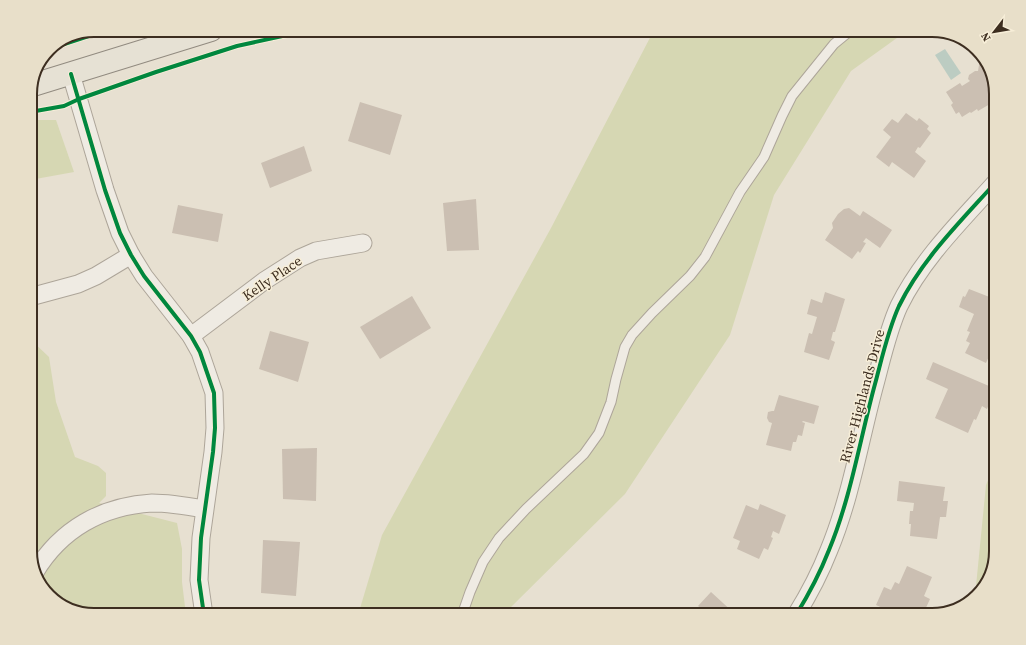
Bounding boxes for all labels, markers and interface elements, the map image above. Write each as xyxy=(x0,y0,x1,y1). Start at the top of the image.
north arrow xyxy=(974,12,1014,52)
text: N xyxy=(977,30,994,44)
street label: Kelly Place xyxy=(238,251,306,305)
street label: River Highlands Drive xyxy=(835,327,889,465)

